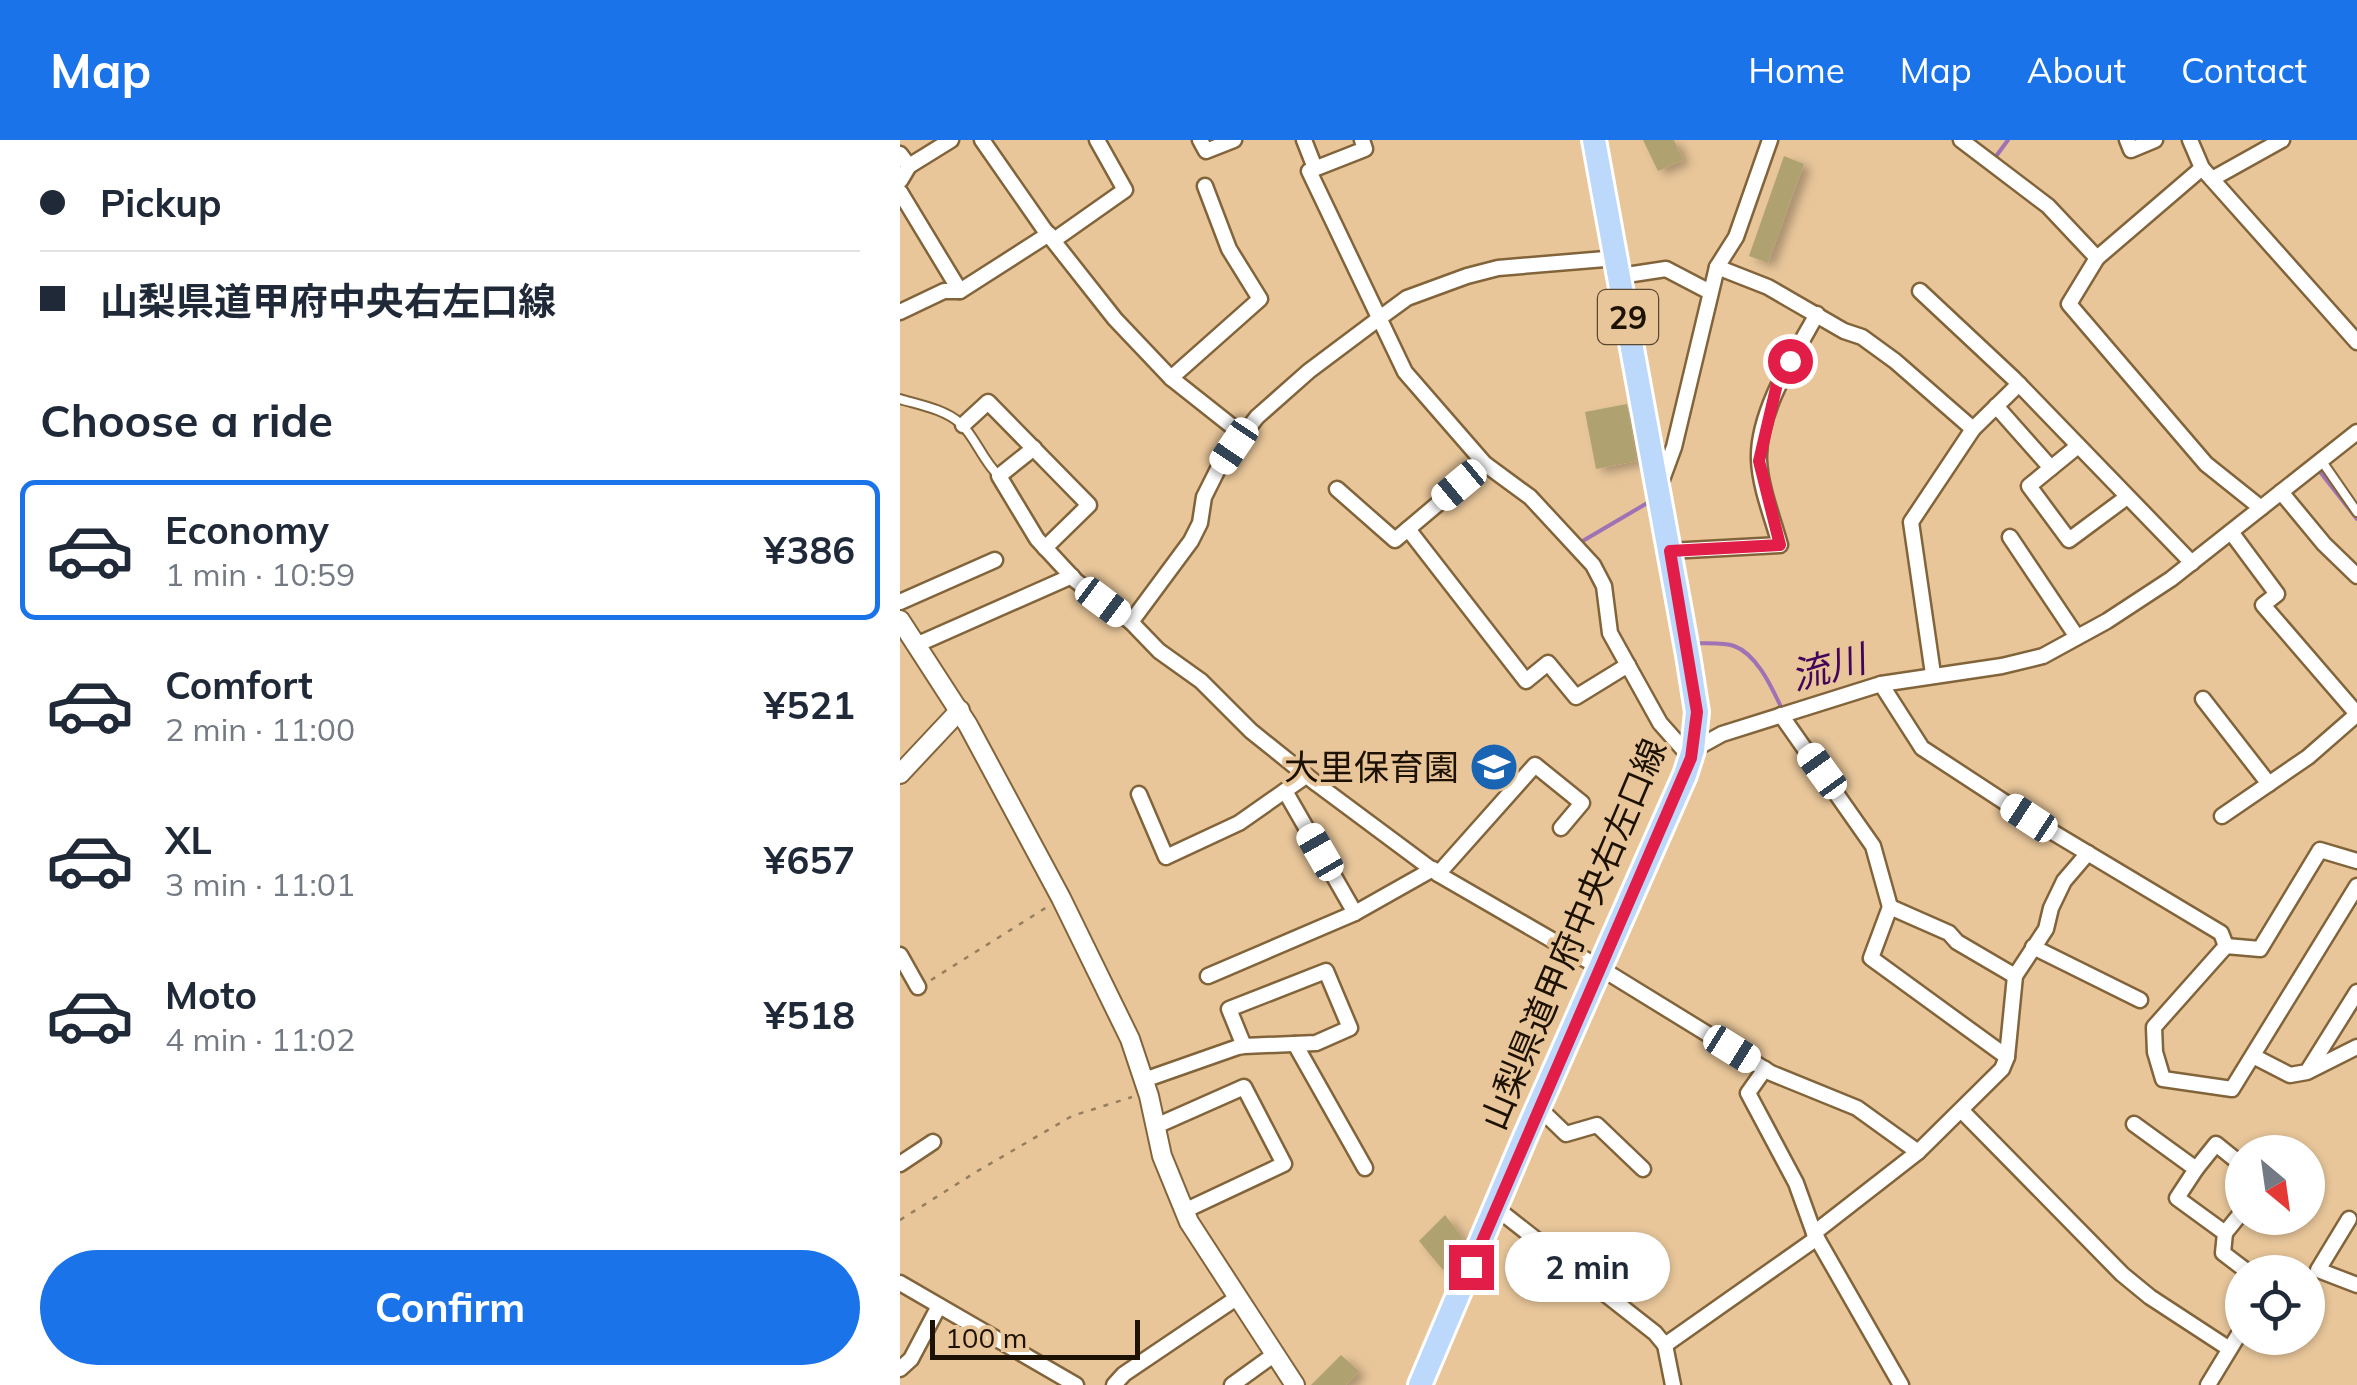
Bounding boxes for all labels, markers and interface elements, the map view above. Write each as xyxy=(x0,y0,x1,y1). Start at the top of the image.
text: Map xyxy=(50,40,151,100)
text: Home xyxy=(1748,48,1845,92)
text: Map xyxy=(1900,48,1972,92)
text: About xyxy=(2027,48,2126,92)
text: Contact xyxy=(2181,48,2307,92)
text: Pickup xyxy=(100,179,222,227)
text: 山梨県道甲府中央右左口線 xyxy=(100,277,556,325)
road number: 29 xyxy=(1598,290,1658,344)
route start xyxy=(1768,339,1813,384)
text: Choose a ride xyxy=(40,392,333,448)
car xyxy=(1205,413,1263,479)
car xyxy=(1426,454,1492,516)
icon: car xyxy=(45,505,135,595)
text: Economy xyxy=(165,506,329,554)
text: ¥386 xyxy=(764,526,855,574)
text: 1 min · 10:59 xyxy=(165,554,355,594)
car xyxy=(1070,572,1136,632)
water label: 流川 xyxy=(1785,633,1875,700)
icon: car xyxy=(45,660,135,750)
text: Comfort xyxy=(165,661,313,709)
text: ¥521 xyxy=(764,681,855,729)
text: 2 min · 11:00 xyxy=(165,709,355,749)
street label: 山梨県道甲府中央右左口線 xyxy=(1471,732,1675,1136)
car xyxy=(1792,738,1852,804)
school or university icon: 大里保育園 xyxy=(1468,741,1520,793)
place label: 大里保育園 xyxy=(1284,745,1459,789)
car xyxy=(1996,789,2062,847)
icon: car xyxy=(45,815,135,905)
text: XL xyxy=(165,816,212,864)
car xyxy=(1292,819,1348,885)
text: ¥657 xyxy=(764,836,855,884)
text: 3 min · 11:01 xyxy=(165,864,355,904)
icon: car xyxy=(45,970,135,1060)
text: Moto xyxy=(165,971,257,1019)
text: ¥518 xyxy=(764,991,855,1039)
text: 4 min · 11:02 xyxy=(165,1019,355,1059)
car xyxy=(1699,1020,1765,1078)
north arrow xyxy=(2225,1135,2325,1235)
map controls xyxy=(2225,1135,2325,1355)
callout: 2 min xyxy=(1506,1232,1671,1302)
route end xyxy=(1449,1245,1494,1290)
text: 2 min xyxy=(1545,1247,1630,1287)
button: Confirm xyxy=(40,1250,860,1365)
button: locate xyxy=(2225,1255,2325,1355)
scale bar xyxy=(930,1315,1140,1360)
text: 100 m xyxy=(945,1320,1027,1355)

